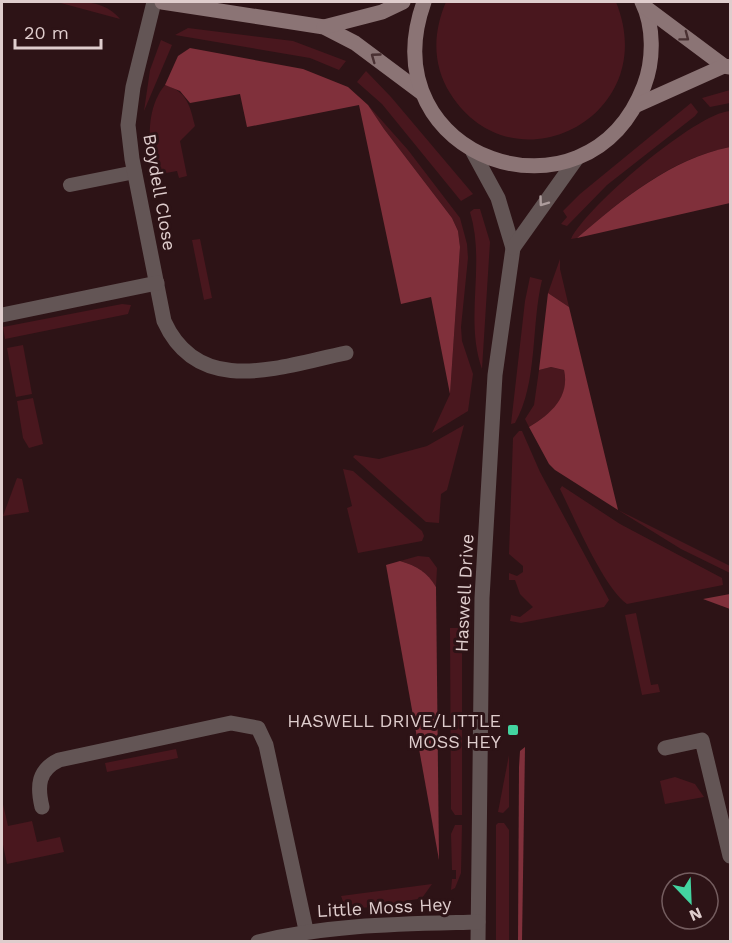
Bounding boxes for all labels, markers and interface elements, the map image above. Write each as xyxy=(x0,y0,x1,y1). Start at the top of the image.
scale bar xyxy=(15,12,100,50)
text: 20 m xyxy=(24,22,69,43)
one-way arrow xyxy=(678,29,689,40)
one-way arrow xyxy=(371,54,382,65)
street label: Boydell Close xyxy=(139,132,181,252)
one-way arrow xyxy=(540,196,551,207)
street label: Haswell Drive xyxy=(450,533,478,653)
place label: HASWELL DRIVE/LITTLE MOSS HEY xyxy=(287,710,502,752)
marker: HASWELL DRIVE/LITTLE MOSS HEY xyxy=(506,723,520,737)
north arrow xyxy=(660,871,720,931)
street label: Little Moss Hey xyxy=(316,893,453,921)
text: N xyxy=(686,903,705,925)

